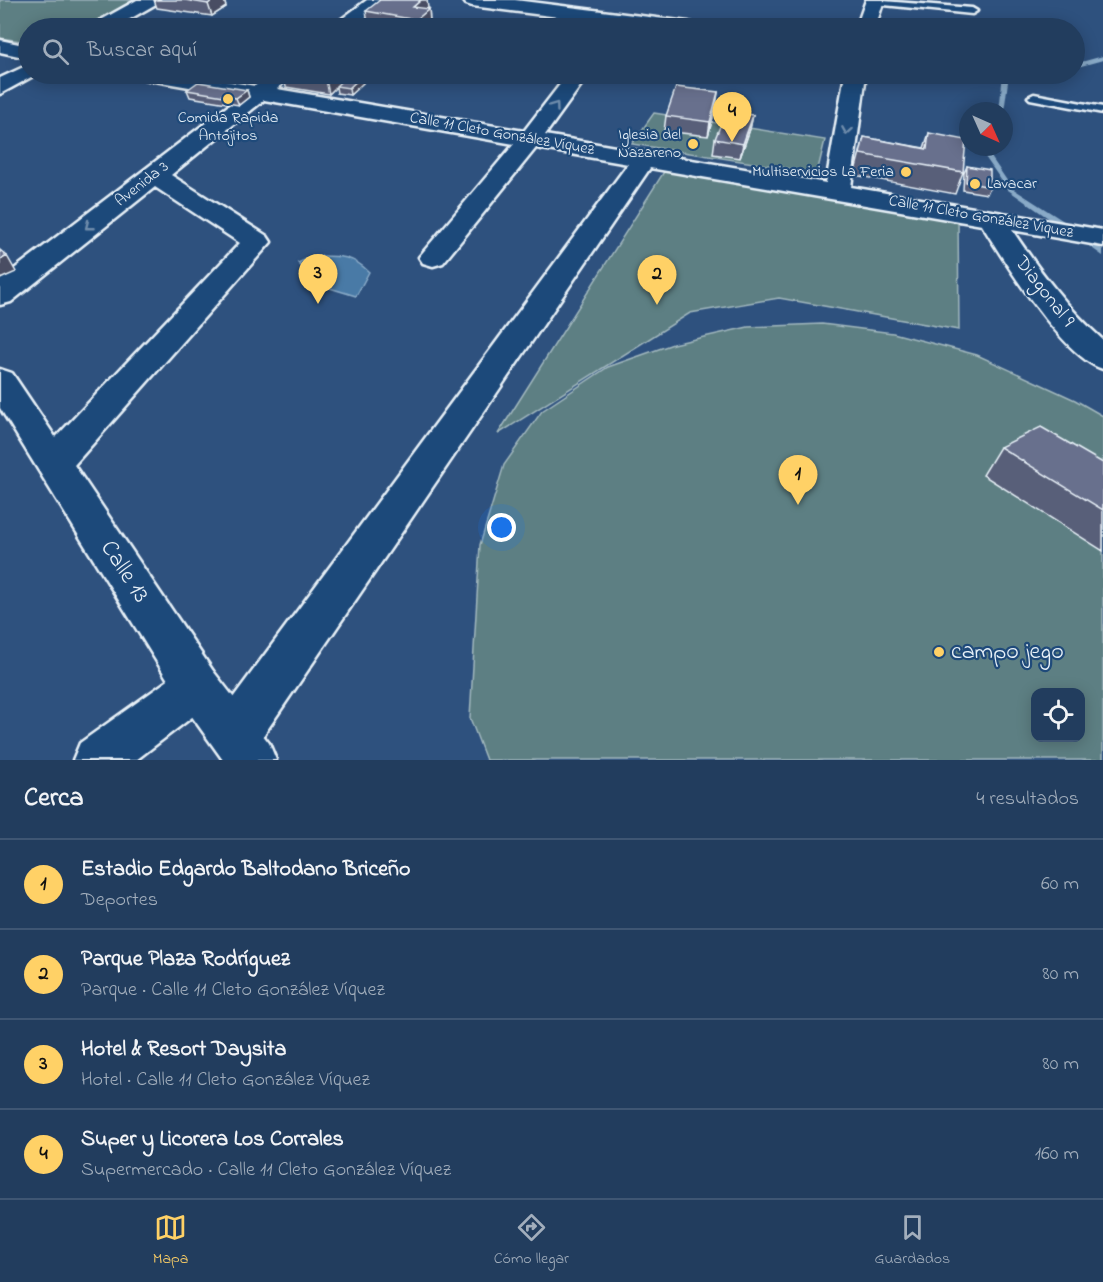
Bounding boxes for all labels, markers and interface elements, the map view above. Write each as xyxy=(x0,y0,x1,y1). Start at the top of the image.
search box xyxy=(18,18,1085,84)
icon: search xyxy=(39,35,72,68)
text: Buscar aquí xyxy=(87,35,197,67)
marker: Comida Rapida Antojitos xyxy=(221,92,235,106)
pin: 4 xyxy=(712,92,752,142)
one-way arrow xyxy=(548,101,559,112)
north arrow xyxy=(959,102,1013,156)
place label: Comida Rapida Antojitos xyxy=(178,106,278,148)
street label: Calle 11 Cleto González Víquez xyxy=(408,106,596,162)
place label: Iglesia del Nazareno xyxy=(618,123,681,165)
one-way arrow xyxy=(841,126,854,136)
marker: Iglesia del Nazareno xyxy=(686,137,700,151)
street label: Avenida 3 xyxy=(110,155,174,213)
place label: Multiservicios La Feria xyxy=(752,160,894,184)
marker: Multiservicios La Feria xyxy=(899,165,913,179)
place label: Lavacar xyxy=(987,172,1037,196)
marker: Lavacar xyxy=(968,177,982,191)
street label: Calle 11 Cleto González Víquez xyxy=(887,189,1075,245)
one-way arrow xyxy=(85,218,96,229)
street label: Diagonal 9 xyxy=(1005,249,1081,334)
pin: 3 xyxy=(298,254,338,304)
pin: 2 xyxy=(638,256,676,305)
pin: 1 xyxy=(778,456,818,505)
your location xyxy=(487,513,516,542)
street label: Calle 13 xyxy=(91,534,157,610)
place label: campo jego xyxy=(951,635,1064,670)
marker: campo jego xyxy=(932,645,946,659)
map controls xyxy=(1031,688,1085,742)
button: locate xyxy=(1031,688,1085,742)
text: Cerca xyxy=(24,780,84,818)
text: 4 resultados xyxy=(976,785,1079,814)
text: Estadio Edgardo Baltodano Briceño xyxy=(81,854,410,886)
text: 1 xyxy=(40,870,47,899)
text: 60 m xyxy=(1041,870,1079,899)
text: Deportes xyxy=(81,886,158,915)
text: Parque Plaza Rodríguez xyxy=(81,944,290,976)
text: 2 xyxy=(39,960,48,989)
text: 80 m xyxy=(1042,960,1079,989)
text: Parque · Calle 11 Cleto González Víquez xyxy=(81,976,385,1005)
text: Hotel & Resort Daysita xyxy=(81,1034,286,1066)
text: 3 xyxy=(39,1050,48,1079)
text: 80 m xyxy=(1042,1050,1079,1079)
text: Hotel · Calle 11 Cleto González Víquez xyxy=(81,1066,370,1095)
text: Super y Licorera Los Corrales xyxy=(81,1124,344,1156)
text: 4 xyxy=(39,1140,48,1169)
text: 160 m xyxy=(1035,1140,1079,1169)
text: Supermercado · Calle 11 Cleto González Víquez xyxy=(81,1156,451,1185)
tab: Mapa xyxy=(153,1211,188,1271)
tab: Cómo llegar xyxy=(494,1211,569,1271)
tab: Guardados xyxy=(874,1211,950,1271)

